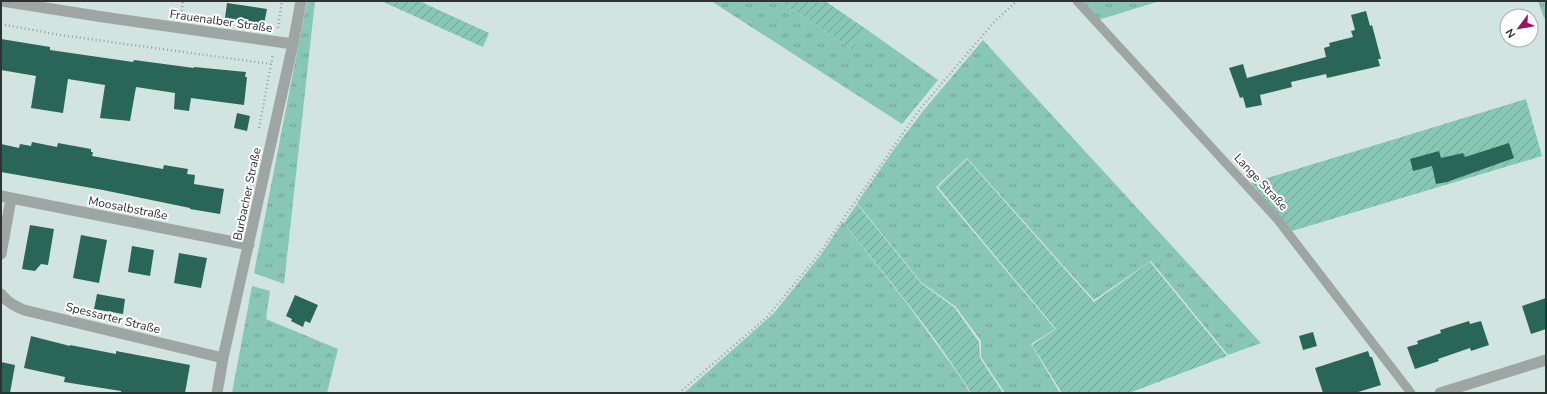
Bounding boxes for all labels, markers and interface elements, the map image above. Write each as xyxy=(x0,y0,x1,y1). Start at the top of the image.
street label: Frauenalber Straße xyxy=(169,6,273,36)
north arrow xyxy=(1499,8,1539,48)
text: N xyxy=(1502,26,1519,41)
street label: Burbacher Straße xyxy=(229,146,265,242)
street label: Lange Straße xyxy=(1231,150,1291,214)
street label: Moosalbstraße xyxy=(87,192,169,224)
street label: Spessarter Straße xyxy=(64,298,162,338)

